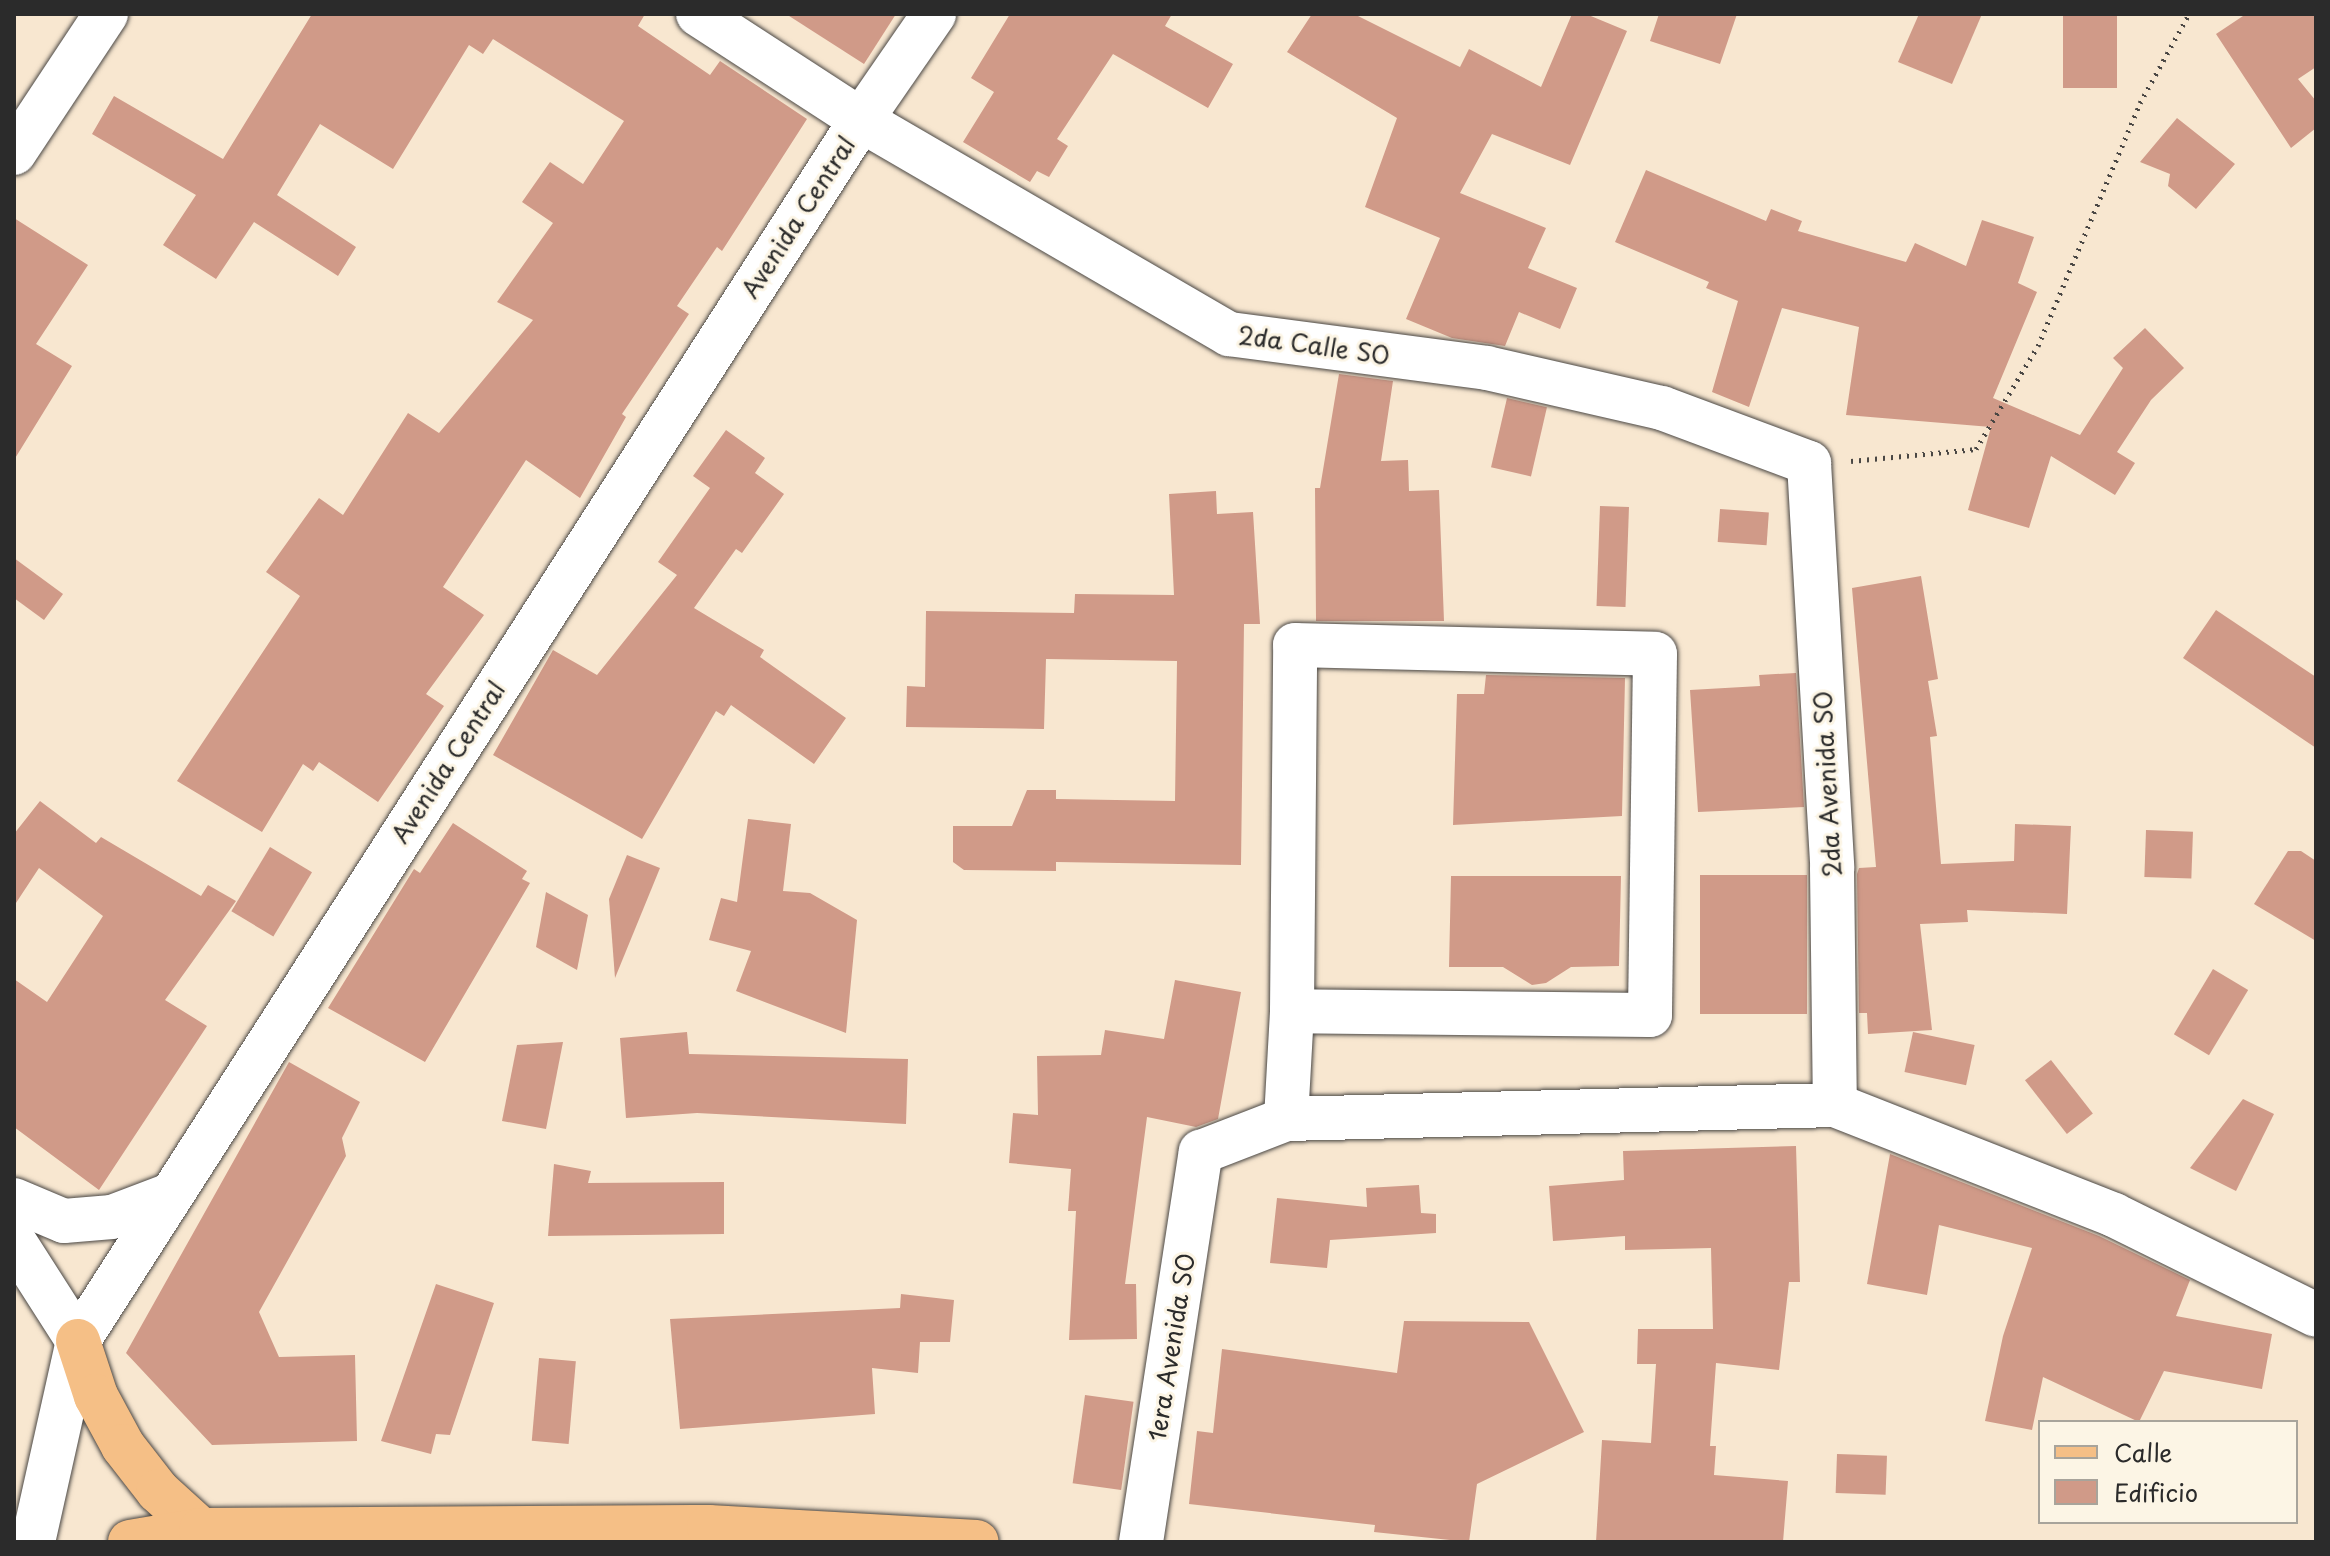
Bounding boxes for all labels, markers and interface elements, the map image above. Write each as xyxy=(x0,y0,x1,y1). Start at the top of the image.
street label: Avenida Central xyxy=(735,131,861,303)
street label: 2da Calle SO xyxy=(1236,320,1392,370)
street label: Avenida Central xyxy=(385,676,511,848)
street label: 2da Avenida SO xyxy=(1808,690,1846,878)
street label: 1era Avenida SO xyxy=(1142,1251,1200,1443)
legend xyxy=(2038,1420,2298,1524)
text: Calle xyxy=(2114,1434,2172,1470)
text: Edificio xyxy=(2114,1474,2198,1510)

